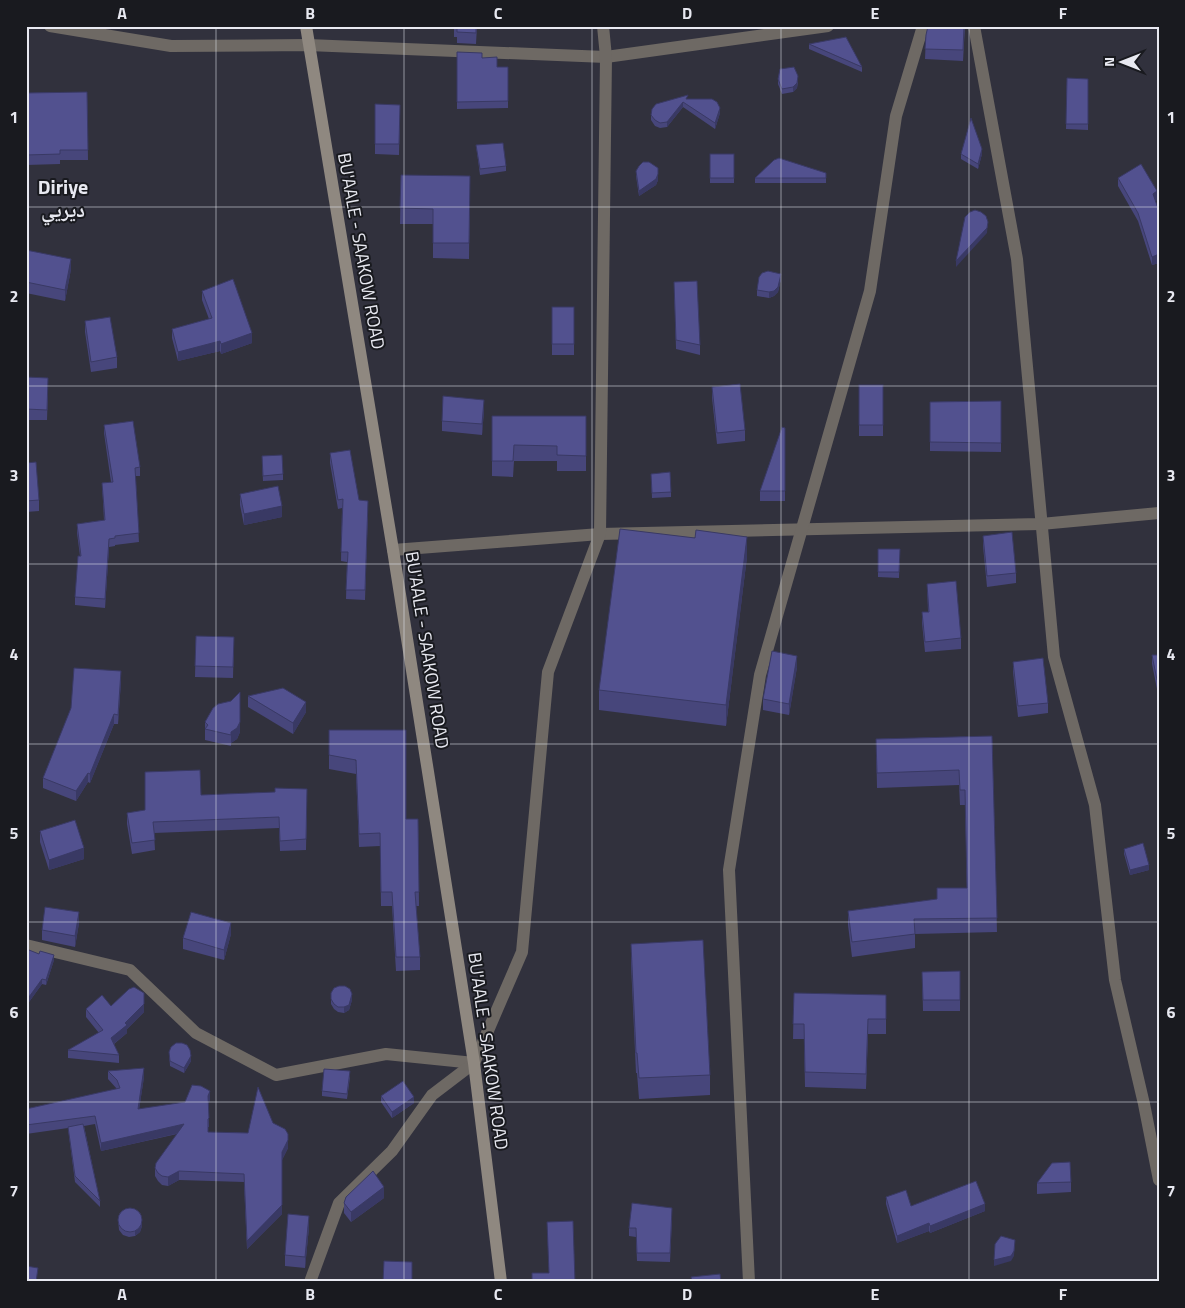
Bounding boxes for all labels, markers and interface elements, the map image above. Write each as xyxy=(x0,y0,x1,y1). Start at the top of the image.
text: A xyxy=(117,1,127,25)
text: B xyxy=(305,1,315,25)
text: C xyxy=(494,1,503,25)
text: D xyxy=(682,1,692,25)
text: E xyxy=(871,1,880,25)
text: F xyxy=(1059,1,1068,25)
north arrow xyxy=(1098,38,1148,88)
text: N xyxy=(1098,57,1119,67)
text: 1 xyxy=(10,105,18,129)
text: 1 xyxy=(1167,105,1175,129)
street label: BU'AALE - SAAKOW ROAD xyxy=(331,150,392,351)
district label: Diriye ديريي xyxy=(38,171,88,226)
text: 2 xyxy=(10,284,18,308)
text: 2 xyxy=(1167,284,1175,308)
text: 3 xyxy=(10,463,18,487)
text: 3 xyxy=(1167,463,1175,487)
street label: BU'AALE - SAAKOW ROAD xyxy=(399,549,456,750)
text: 4 xyxy=(10,642,19,666)
text: 4 xyxy=(1167,642,1176,666)
text: 5 xyxy=(10,821,19,845)
text: 5 xyxy=(1167,821,1176,845)
street label: BU'AALE - SAAKOW ROAD xyxy=(461,950,516,1151)
text: 6 xyxy=(10,1000,19,1024)
text: 6 xyxy=(1167,1000,1176,1024)
text: 7 xyxy=(10,1179,18,1203)
text: 7 xyxy=(1167,1179,1175,1203)
text: A xyxy=(117,1282,127,1306)
text: B xyxy=(305,1282,315,1306)
text: C xyxy=(494,1282,503,1306)
text: D xyxy=(682,1282,692,1306)
text: E xyxy=(871,1282,880,1306)
text: F xyxy=(1059,1282,1068,1306)

